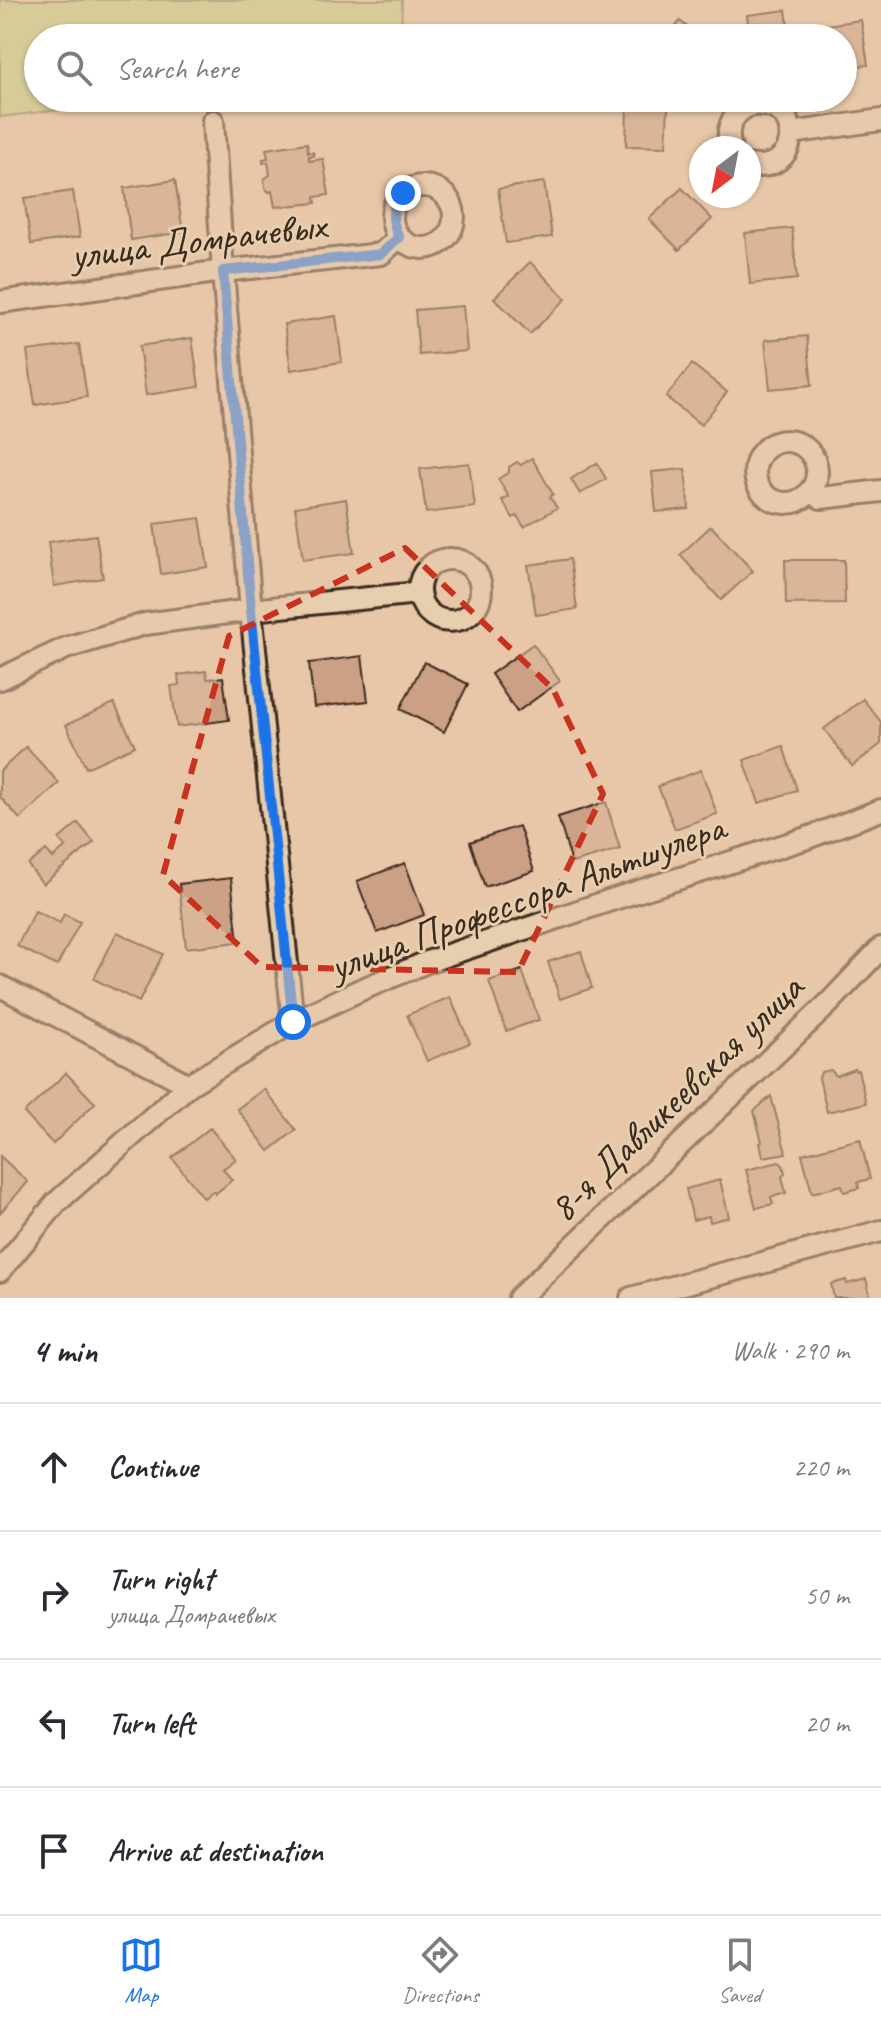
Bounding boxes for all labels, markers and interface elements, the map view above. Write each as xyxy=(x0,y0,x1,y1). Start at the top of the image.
search box xyxy=(24,24,857,112)
icon: search xyxy=(52,46,96,90)
text: Search here xyxy=(116,49,238,87)
north arrow xyxy=(689,136,761,208)
route end xyxy=(385,175,421,211)
street label: улица Домрачевых xyxy=(66,199,331,281)
street label: улица Профессора Альтшулера xyxy=(321,801,735,992)
street label: 8-я Давликеевская улица xyxy=(538,962,816,1232)
route start xyxy=(275,1004,311,1040)
text: 4 min xyxy=(32,1329,97,1372)
text: Walk · 290 m xyxy=(732,1334,849,1367)
icon: ahead xyxy=(32,1445,76,1489)
text: Continue xyxy=(108,1448,198,1486)
text: 220 m xyxy=(793,1451,849,1484)
text: Turn right xyxy=(108,1560,213,1598)
icon: right xyxy=(32,1573,76,1617)
text: 50 m xyxy=(805,1579,849,1612)
text: улица Домрачевых xyxy=(108,1598,275,1631)
icon: left xyxy=(32,1701,76,1745)
text: Turn left xyxy=(108,1704,195,1742)
text: 20 m xyxy=(805,1707,849,1740)
icon: arrive xyxy=(32,1829,76,1873)
text: Arrive at destination xyxy=(108,1832,323,1870)
tab: Map xyxy=(119,1933,163,2009)
tab: Directions xyxy=(402,1933,479,2009)
tab: Saved xyxy=(718,1933,762,2009)

